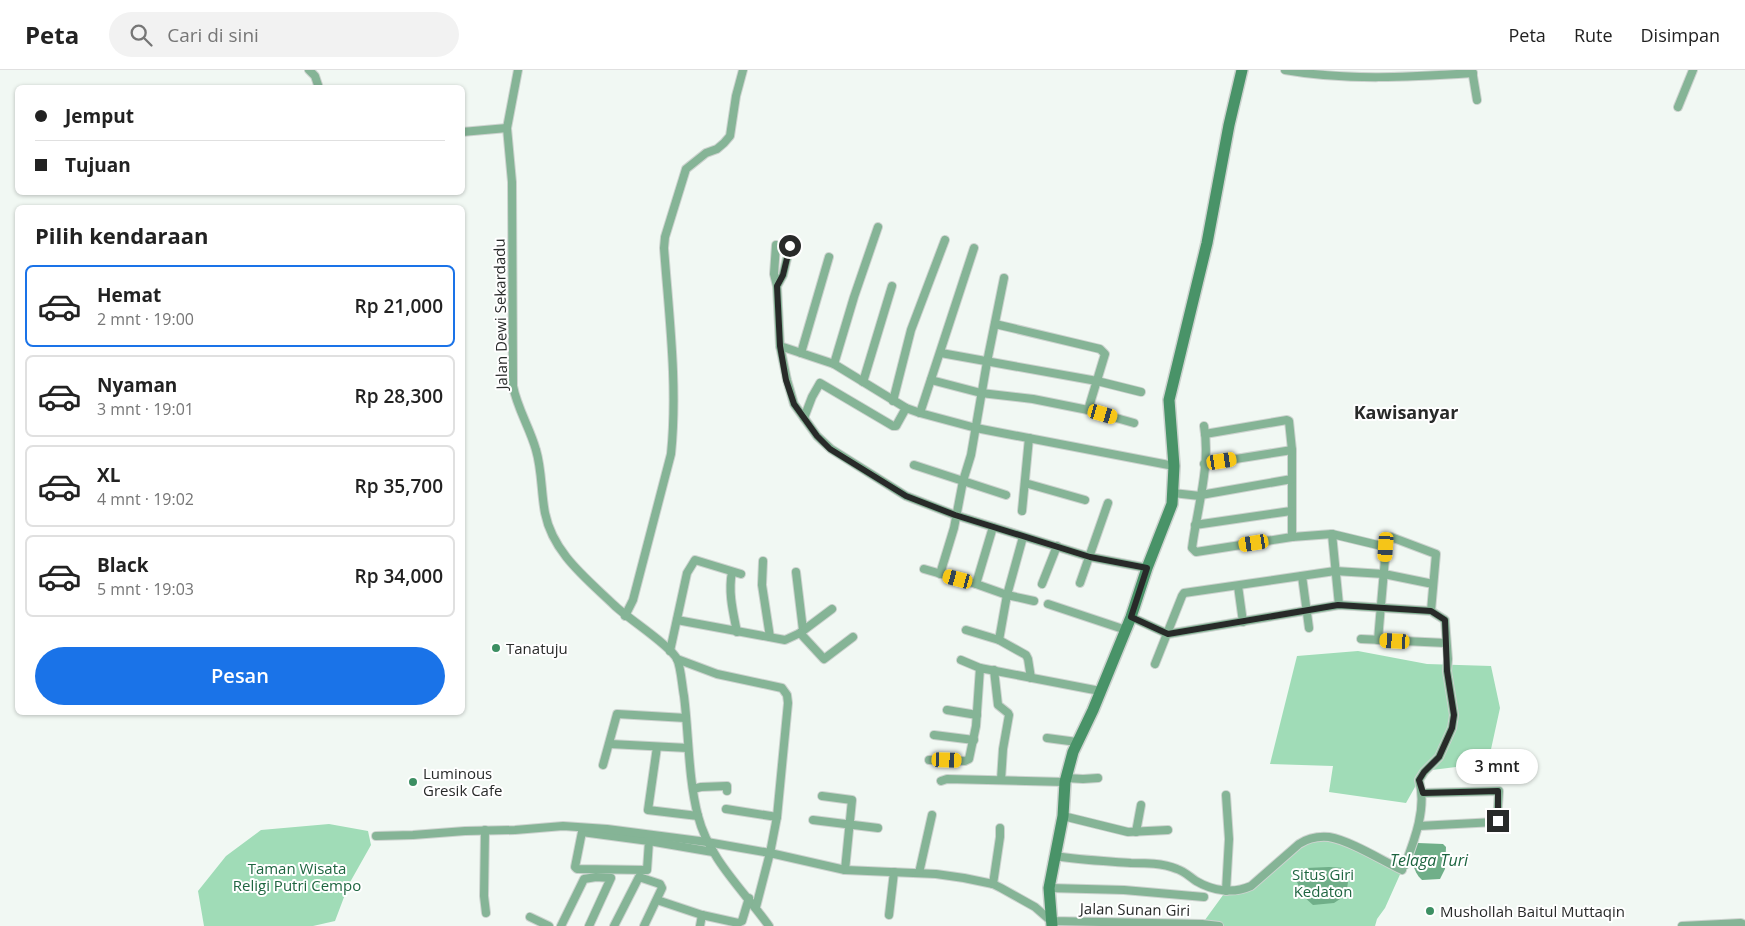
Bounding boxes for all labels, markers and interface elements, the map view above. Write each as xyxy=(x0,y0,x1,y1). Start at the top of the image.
search box xyxy=(109,12,459,57)
text: Peta xyxy=(25,18,79,51)
icon: search xyxy=(127,21,155,49)
text: Cari di sini xyxy=(167,22,259,48)
text: Peta xyxy=(1509,23,1546,47)
text: Rute xyxy=(1574,23,1613,47)
text: Disimpan xyxy=(1641,23,1720,47)
text: Jemput xyxy=(65,103,134,129)
text: Tujuan xyxy=(65,152,131,178)
text: Pilih kendaraan xyxy=(35,220,208,250)
route start xyxy=(779,235,801,257)
street label: Jalan Dewi Sekardadu xyxy=(489,238,511,392)
text: Hemat xyxy=(97,282,161,308)
icon: car xyxy=(37,284,82,329)
text: Rp 21,000 xyxy=(355,293,443,319)
text: 2 mnt · 19:00 xyxy=(97,308,194,330)
text: Nyaman xyxy=(97,372,177,398)
icon: car xyxy=(37,374,82,419)
text: Rp 28,300 xyxy=(355,383,443,409)
text: 3 mnt · 19:01 xyxy=(97,398,194,420)
district label: Kawisanyar xyxy=(1354,400,1458,424)
car xyxy=(1086,403,1119,425)
car xyxy=(1206,451,1237,471)
text: XL xyxy=(97,462,120,488)
icon: car xyxy=(37,464,82,509)
text: Rp 35,700 xyxy=(355,473,443,499)
text: 4 mnt · 19:02 xyxy=(97,488,194,510)
car xyxy=(1377,532,1394,562)
car xyxy=(1238,533,1269,553)
text: Black xyxy=(97,552,149,578)
icon: car xyxy=(37,554,82,599)
text: Rp 34,000 xyxy=(355,563,443,589)
car xyxy=(941,568,974,590)
text: 5 mnt · 19:03 xyxy=(97,578,194,600)
car xyxy=(1379,633,1410,649)
place label: Tanatuju xyxy=(506,638,568,658)
marker: Tanatuju xyxy=(490,642,502,654)
button: Pesan xyxy=(35,647,445,705)
callout: 3 mnt xyxy=(1457,748,1539,784)
car xyxy=(931,752,962,768)
text: 3 mnt xyxy=(1474,755,1520,777)
place label: Luminous Gresik Cafe xyxy=(423,763,502,800)
marker: Luminous Gresik Cafe xyxy=(407,776,419,788)
route end xyxy=(1487,810,1509,832)
water label: Telaga Turi xyxy=(1390,849,1469,871)
park label: Taman Wisata Religi Putri Cempo xyxy=(233,858,361,895)
park label: Situs Giri Kedaton xyxy=(1292,864,1354,901)
street label: Jalan Sunan Giri xyxy=(1078,898,1190,920)
place label: Mushollah Baitul Muttaqin xyxy=(1440,901,1625,921)
marker: Mushollah Baitul Muttaqin xyxy=(1424,905,1436,917)

